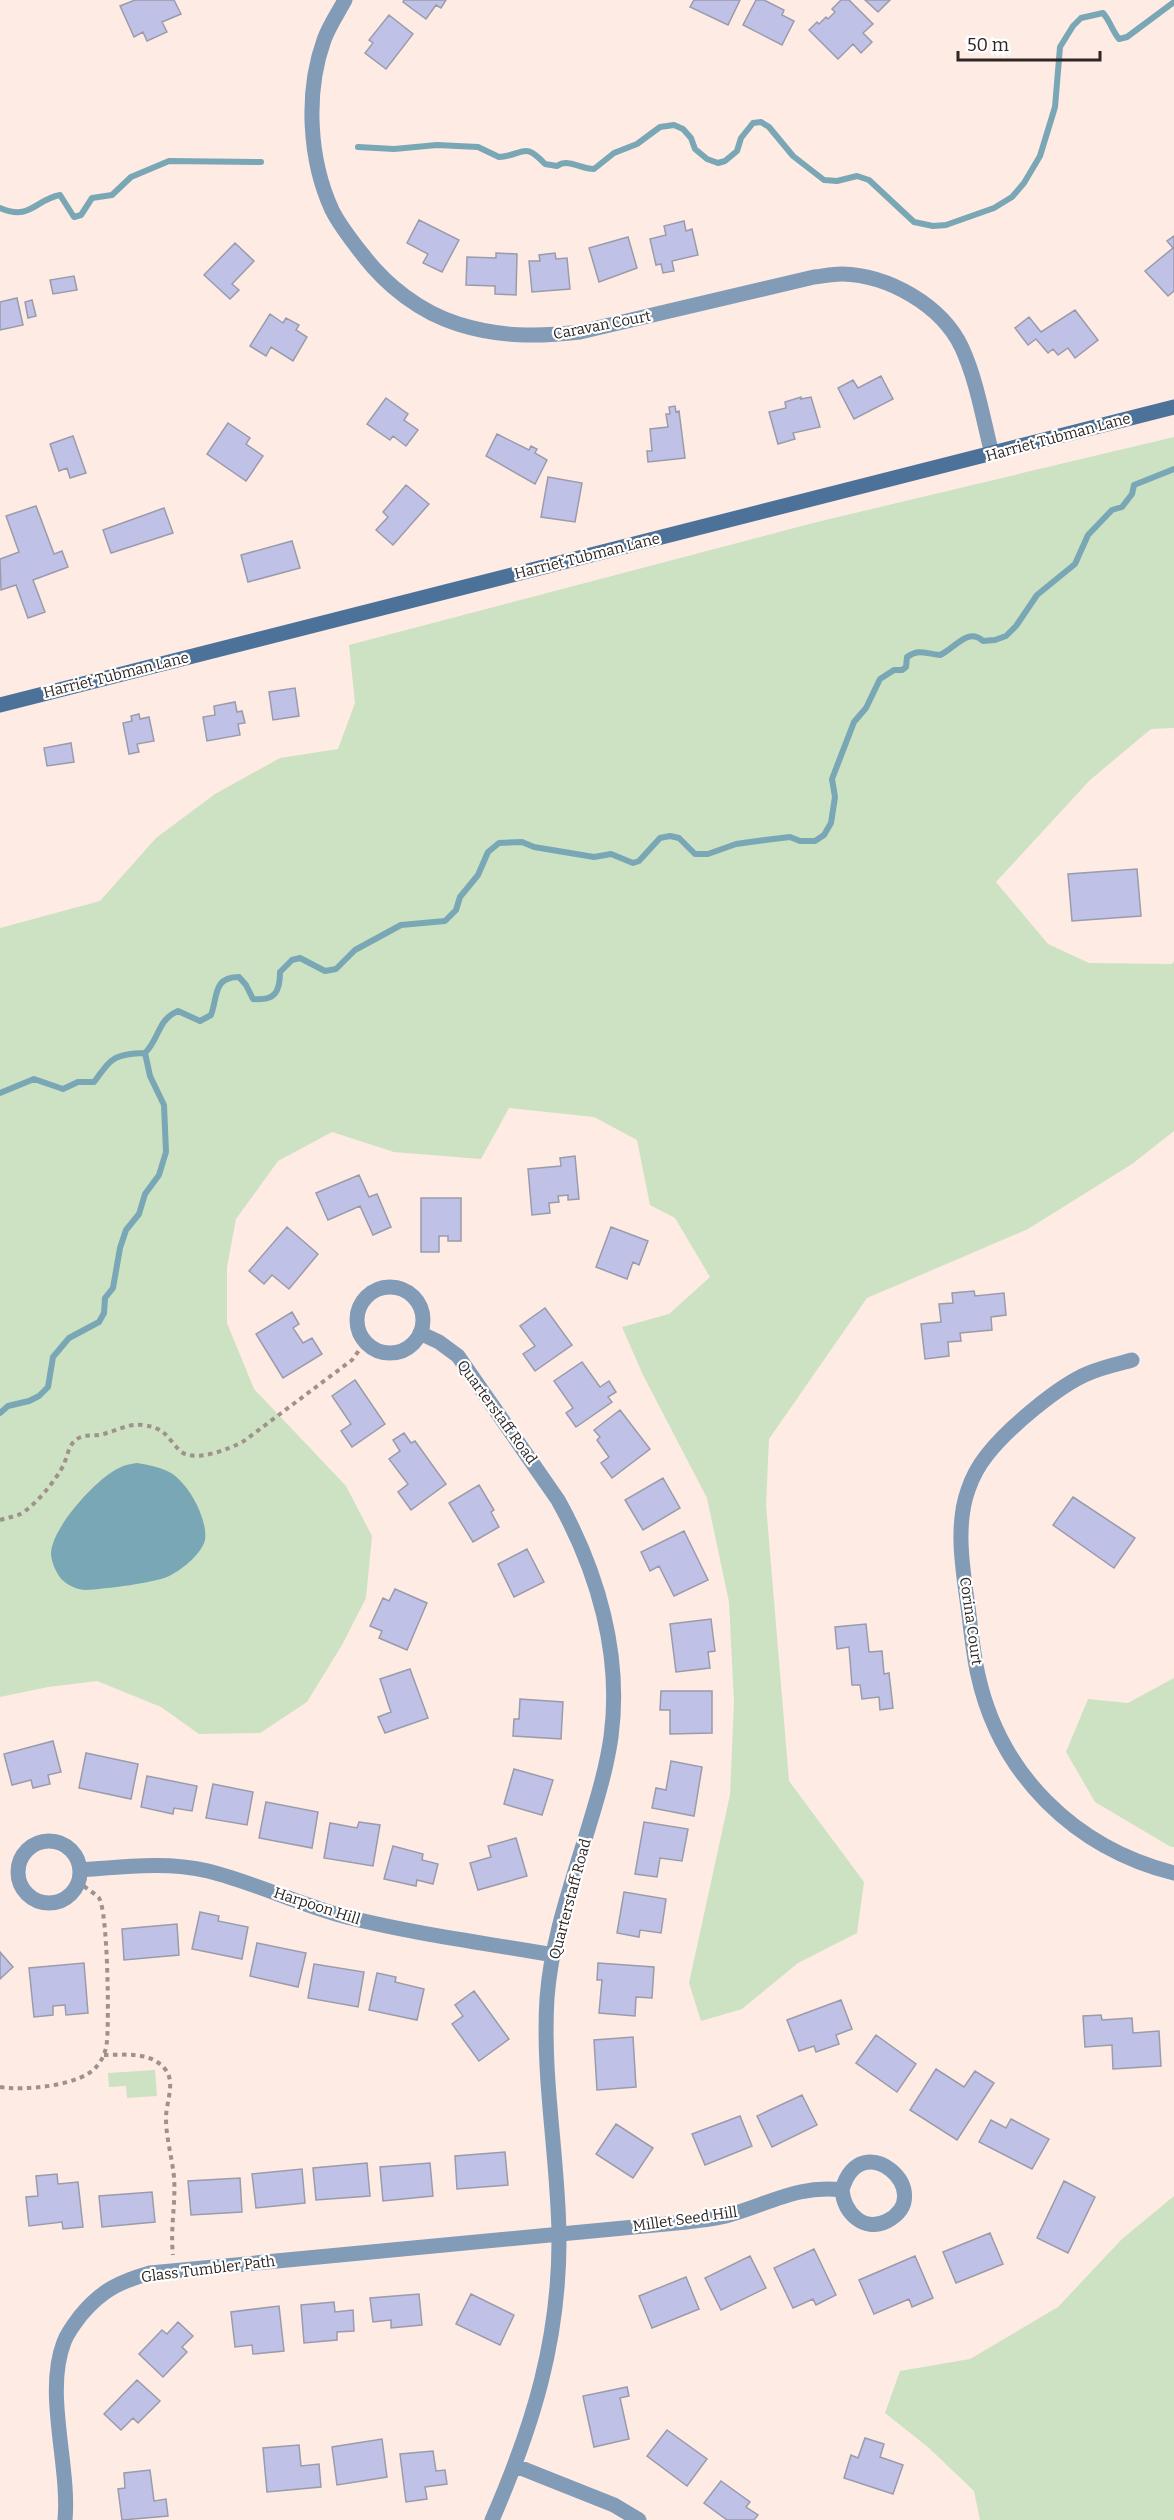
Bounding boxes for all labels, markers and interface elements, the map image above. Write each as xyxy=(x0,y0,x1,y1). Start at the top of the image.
scale bar xyxy=(958,24,1100,62)
text: 50 m xyxy=(967,34,1009,56)
street label: Caravan Court xyxy=(552,307,653,343)
street label: Harriet Tubman Lane xyxy=(984,409,1132,465)
street label: Harriet Tubman Lane xyxy=(512,529,662,583)
street label: Harriet Tubman Lane xyxy=(41,648,191,702)
street label: Quarterstaff Road xyxy=(453,1356,541,1468)
street label: Corina Court xyxy=(956,1576,986,1667)
street label: Quarterstaff Road xyxy=(545,1837,595,1961)
street label: Harpoon Hill xyxy=(271,1884,363,1928)
street label: Millet Seed Hill xyxy=(632,2203,738,2235)
street label: Glass Tumbler Path xyxy=(140,2252,277,2286)

